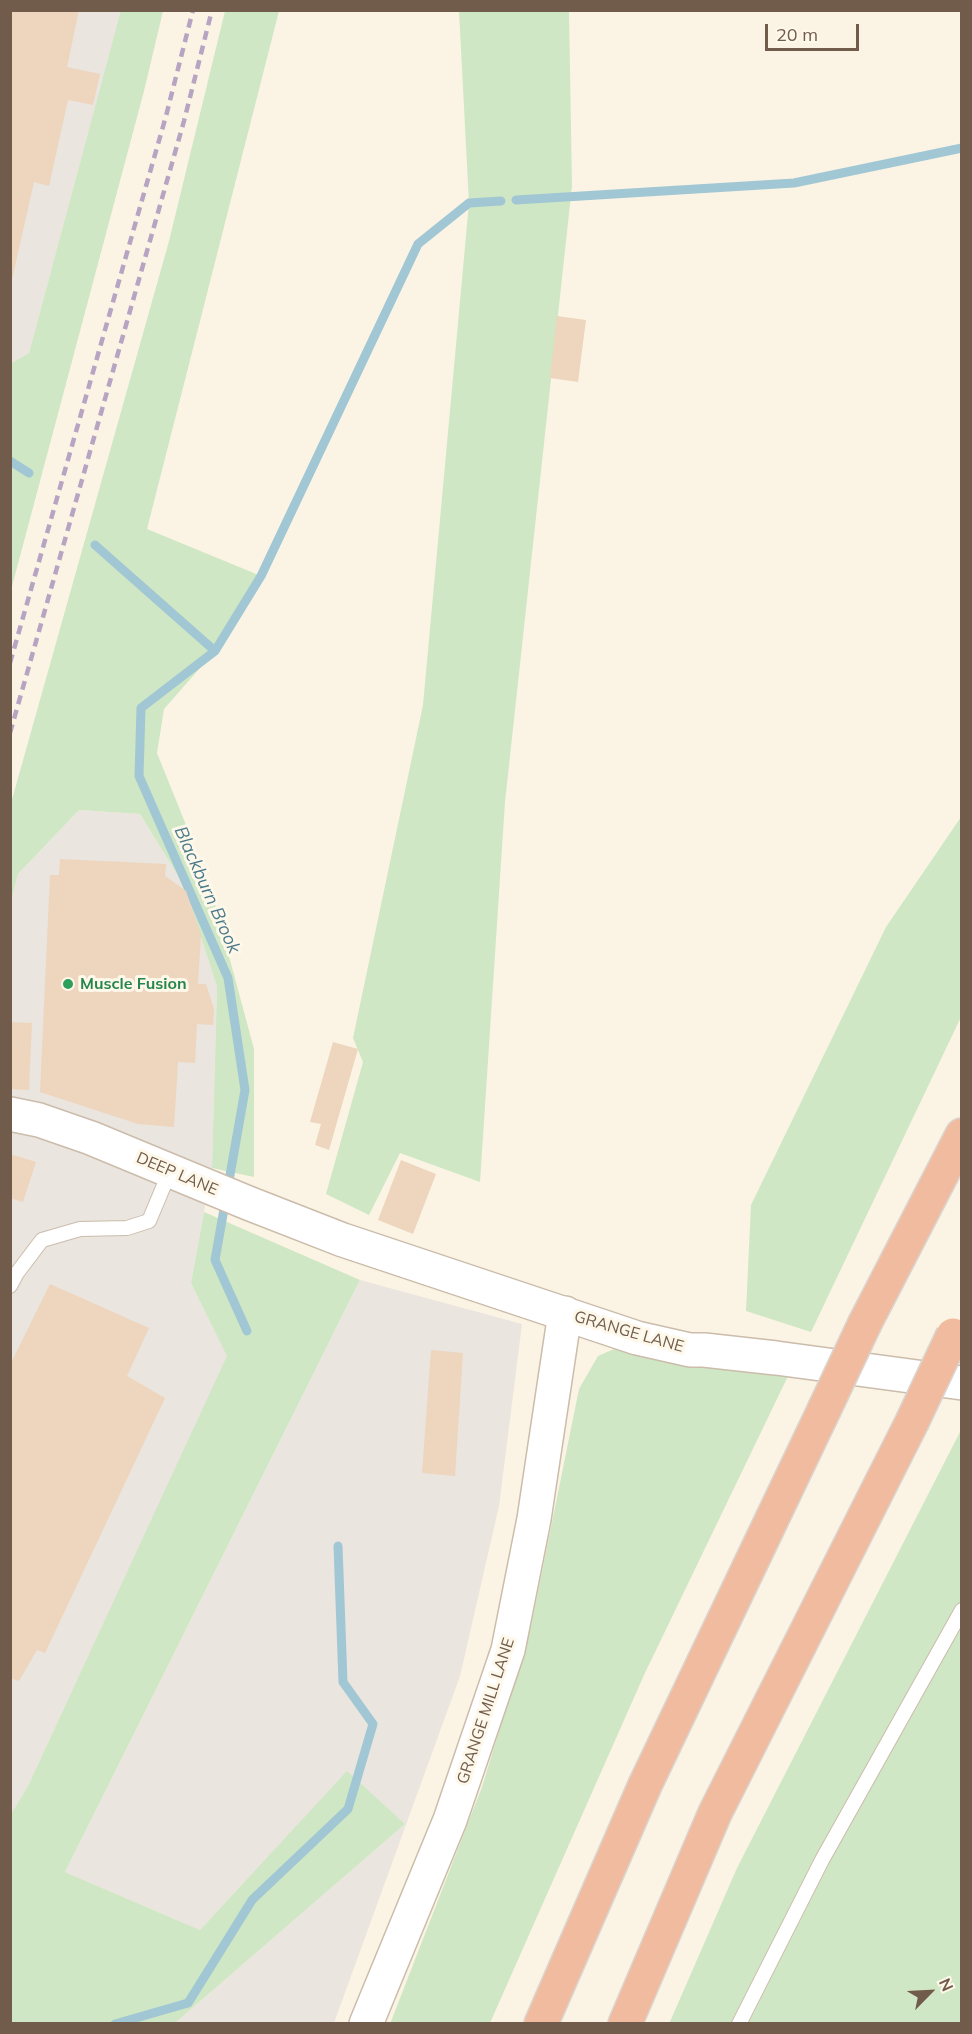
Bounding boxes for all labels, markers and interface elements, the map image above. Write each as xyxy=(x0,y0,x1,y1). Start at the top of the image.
scale bar xyxy=(768,12,862,50)
text: 20 m xyxy=(776,23,818,46)
water label: Blackburn Brook xyxy=(169,823,245,957)
place label: Muscle Fusion xyxy=(80,974,187,994)
marker: Muscle Fusion xyxy=(61,977,75,991)
street label: DEEP LANE xyxy=(133,1148,221,1200)
street label: GRANGE LANE xyxy=(572,1307,686,1357)
street label: GRANGE MILL LANE xyxy=(453,1635,519,1787)
north arrow xyxy=(900,1962,960,2022)
text: N xyxy=(935,1975,958,1994)

